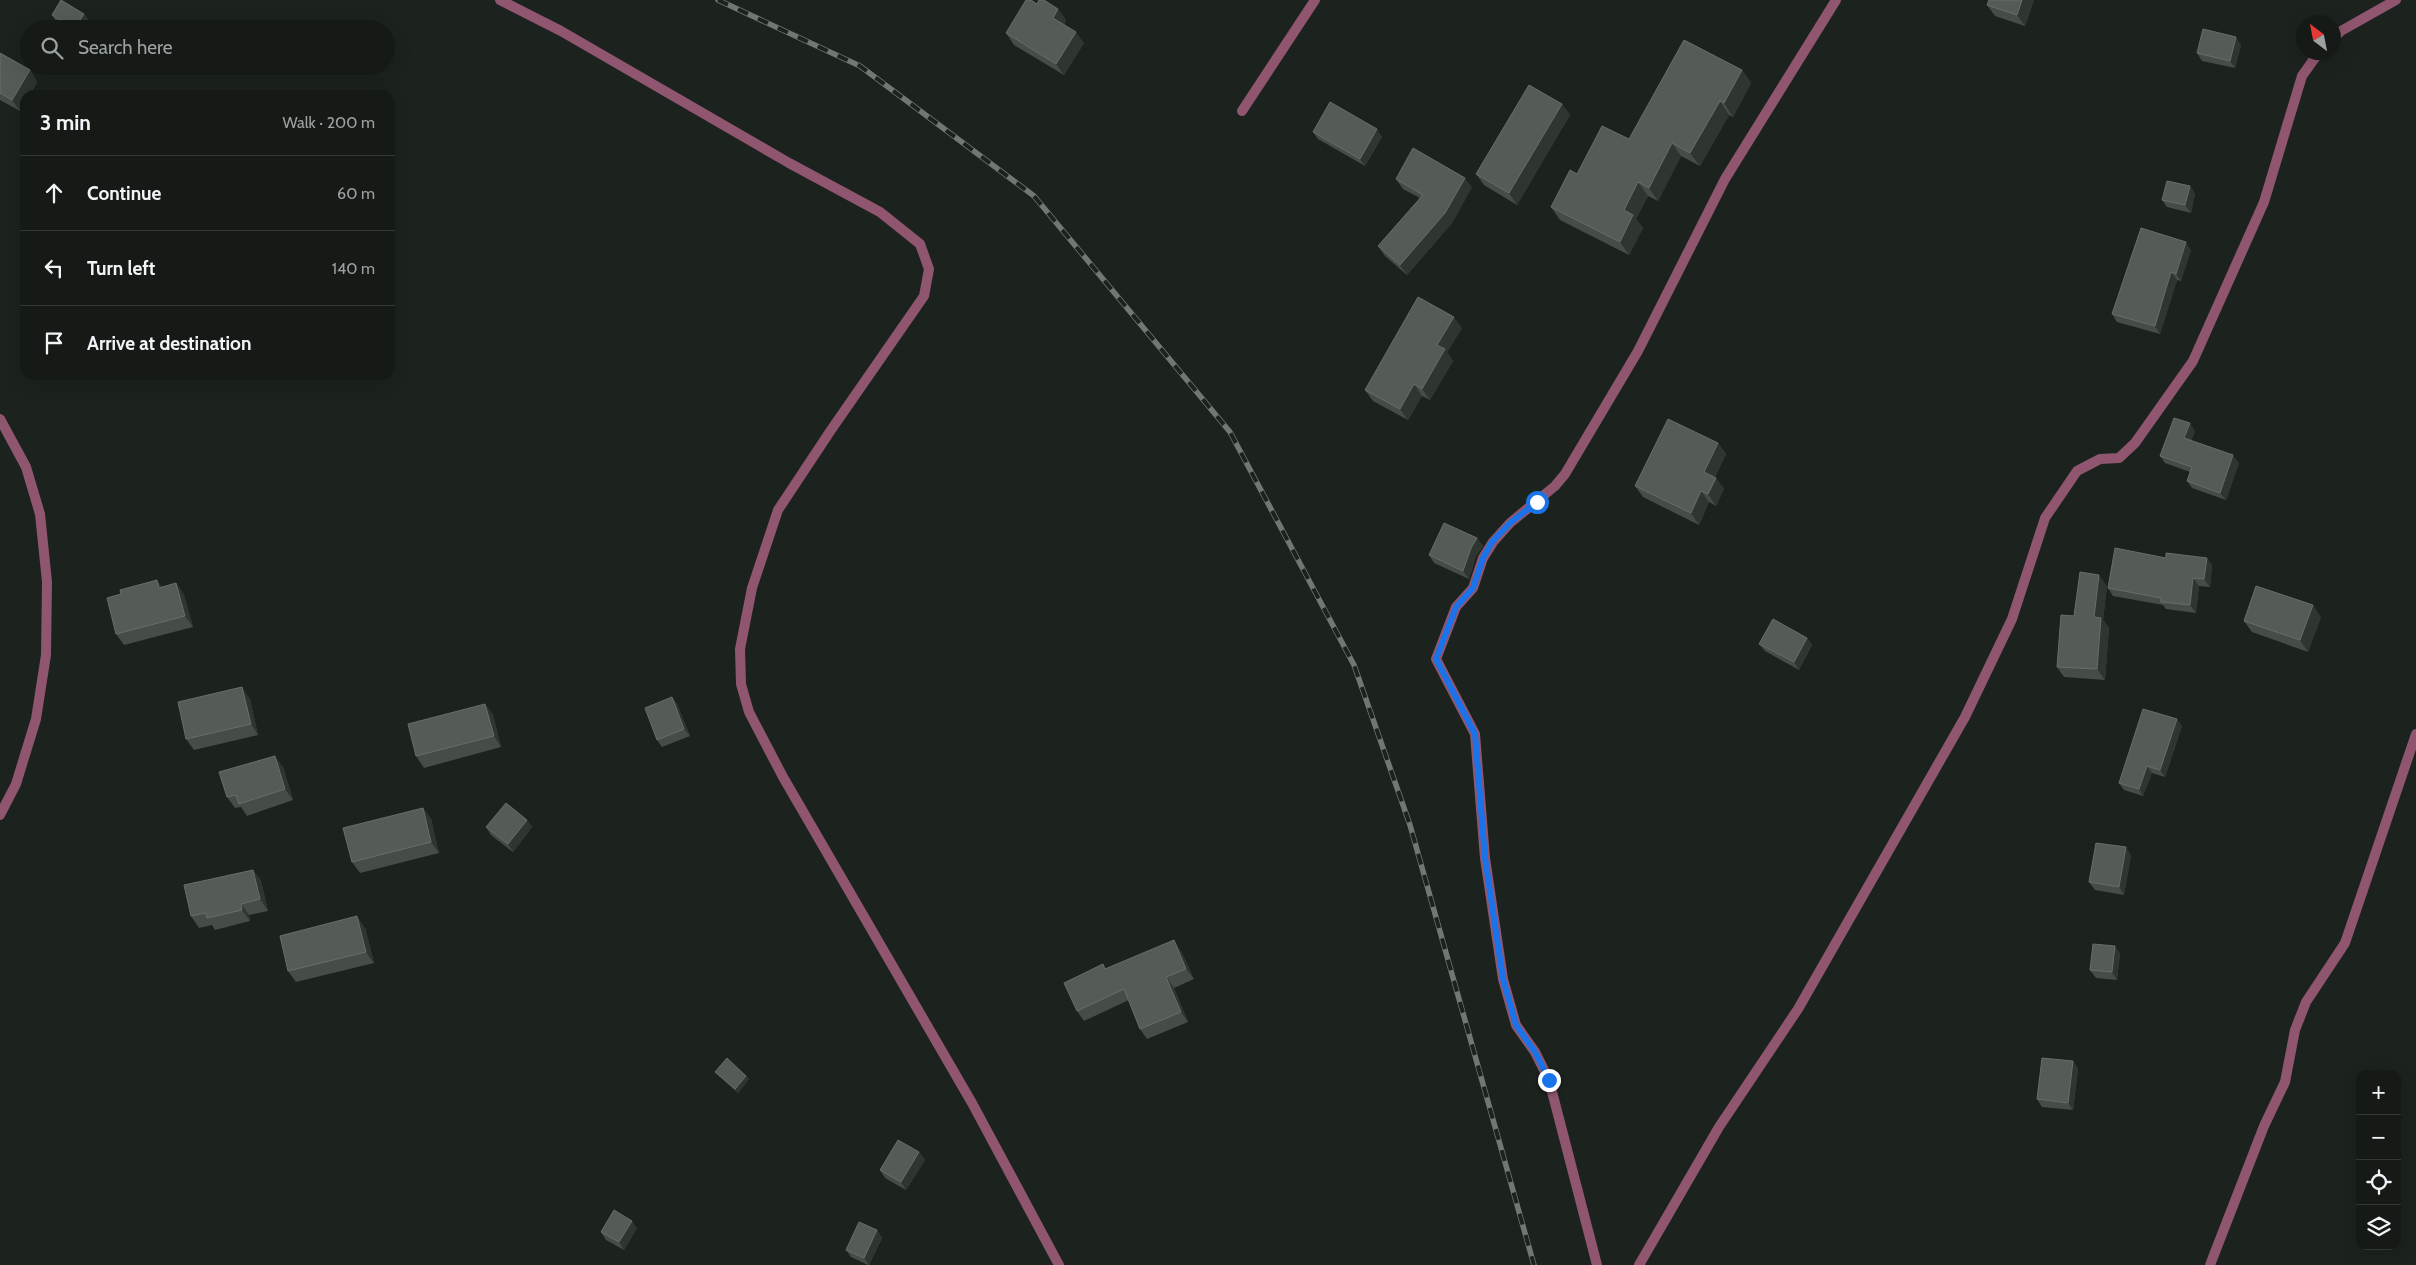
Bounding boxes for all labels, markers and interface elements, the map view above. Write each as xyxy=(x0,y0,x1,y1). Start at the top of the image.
north arrow xyxy=(2296,15,2341,60)
search box xyxy=(20,20,395,75)
icon: search xyxy=(38,34,66,62)
text: Search here xyxy=(78,36,172,59)
text: 3 min xyxy=(40,110,91,135)
text: Walk · 200 m xyxy=(283,113,375,132)
icon: ahead xyxy=(40,179,68,207)
text: Continue xyxy=(87,182,161,205)
text: 60 m xyxy=(337,184,375,203)
icon: left xyxy=(40,254,68,282)
text: Turn left xyxy=(87,257,155,280)
text: 140 m xyxy=(332,259,375,278)
icon: arrive xyxy=(40,329,68,357)
text: Arrive at destination xyxy=(87,332,251,355)
route start xyxy=(1526,491,1549,514)
route end xyxy=(1538,1069,1561,1092)
map controls xyxy=(2356,1070,2401,1250)
button: + xyxy=(2356,1070,2401,1115)
button: − xyxy=(2356,1115,2401,1160)
button: locate xyxy=(2356,1160,2401,1205)
button: layers xyxy=(2356,1205,2401,1250)

